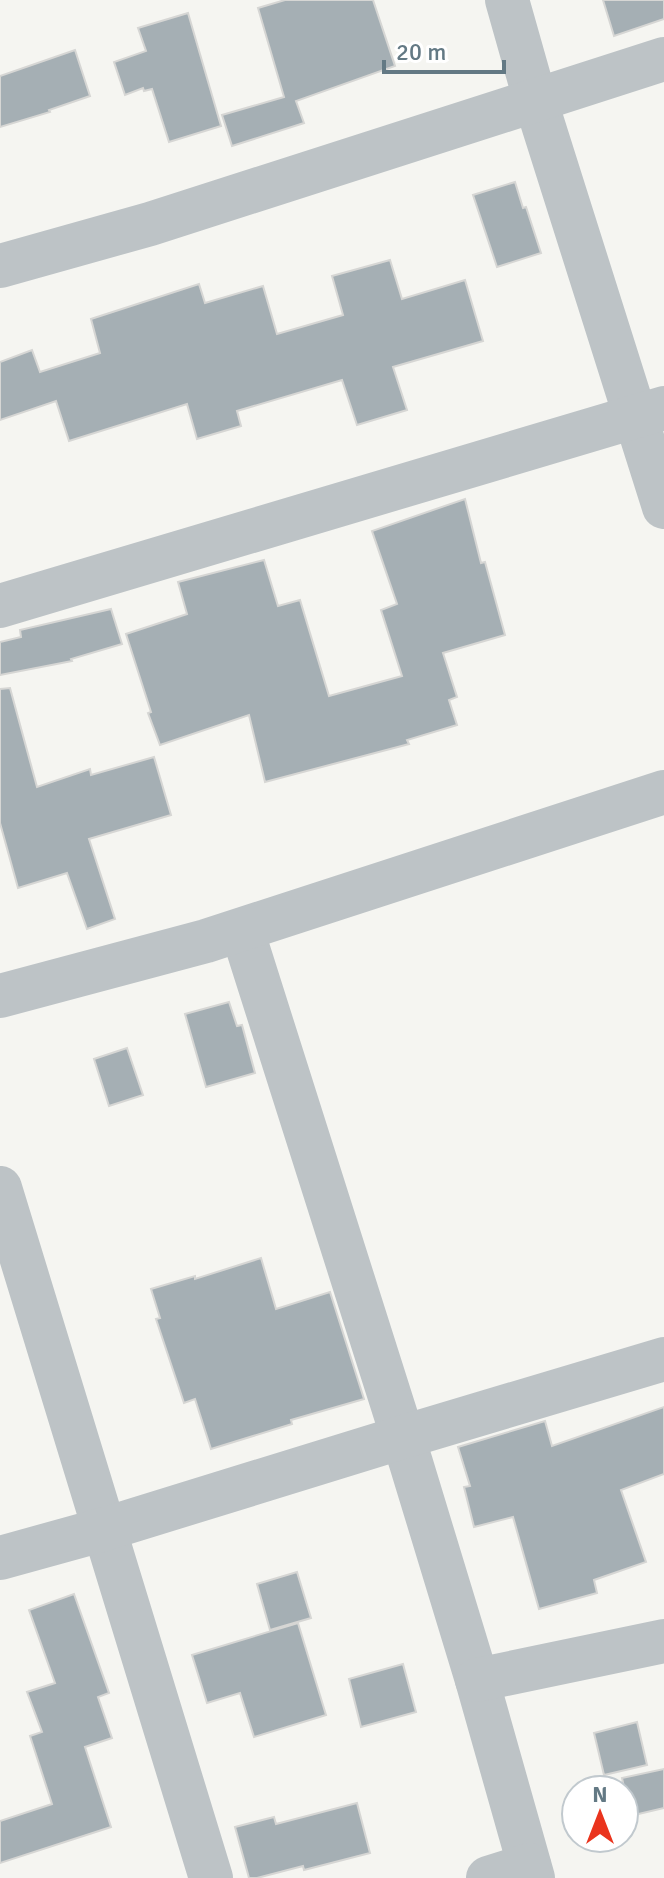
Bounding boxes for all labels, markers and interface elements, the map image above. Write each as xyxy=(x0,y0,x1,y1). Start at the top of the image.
scale bar xyxy=(384,24,504,74)
text: 20 m xyxy=(396,37,446,67)
north arrow xyxy=(560,1774,640,1854)
text: N xyxy=(592,1781,608,1808)

